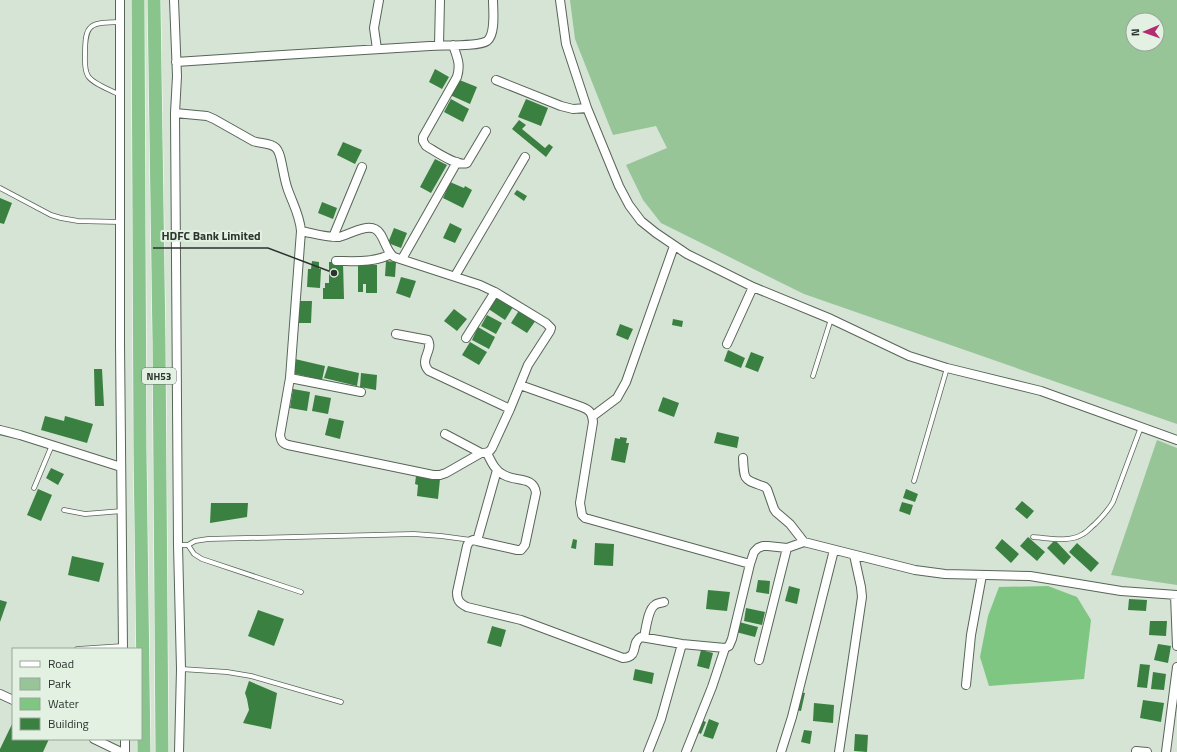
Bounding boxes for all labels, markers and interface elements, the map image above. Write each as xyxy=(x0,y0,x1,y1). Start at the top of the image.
north arrow xyxy=(1125,12,1165,52)
text: N xyxy=(1127,28,1143,36)
callout: HDFC Bank Limited xyxy=(153,224,268,248)
text: HDFC Bank Limited xyxy=(161,226,261,245)
road number: NH53 xyxy=(142,368,176,384)
legend xyxy=(12,648,142,740)
text: Road xyxy=(48,654,74,673)
text: Park xyxy=(48,674,71,693)
text: Water xyxy=(48,694,79,713)
text: Building xyxy=(48,714,89,733)

